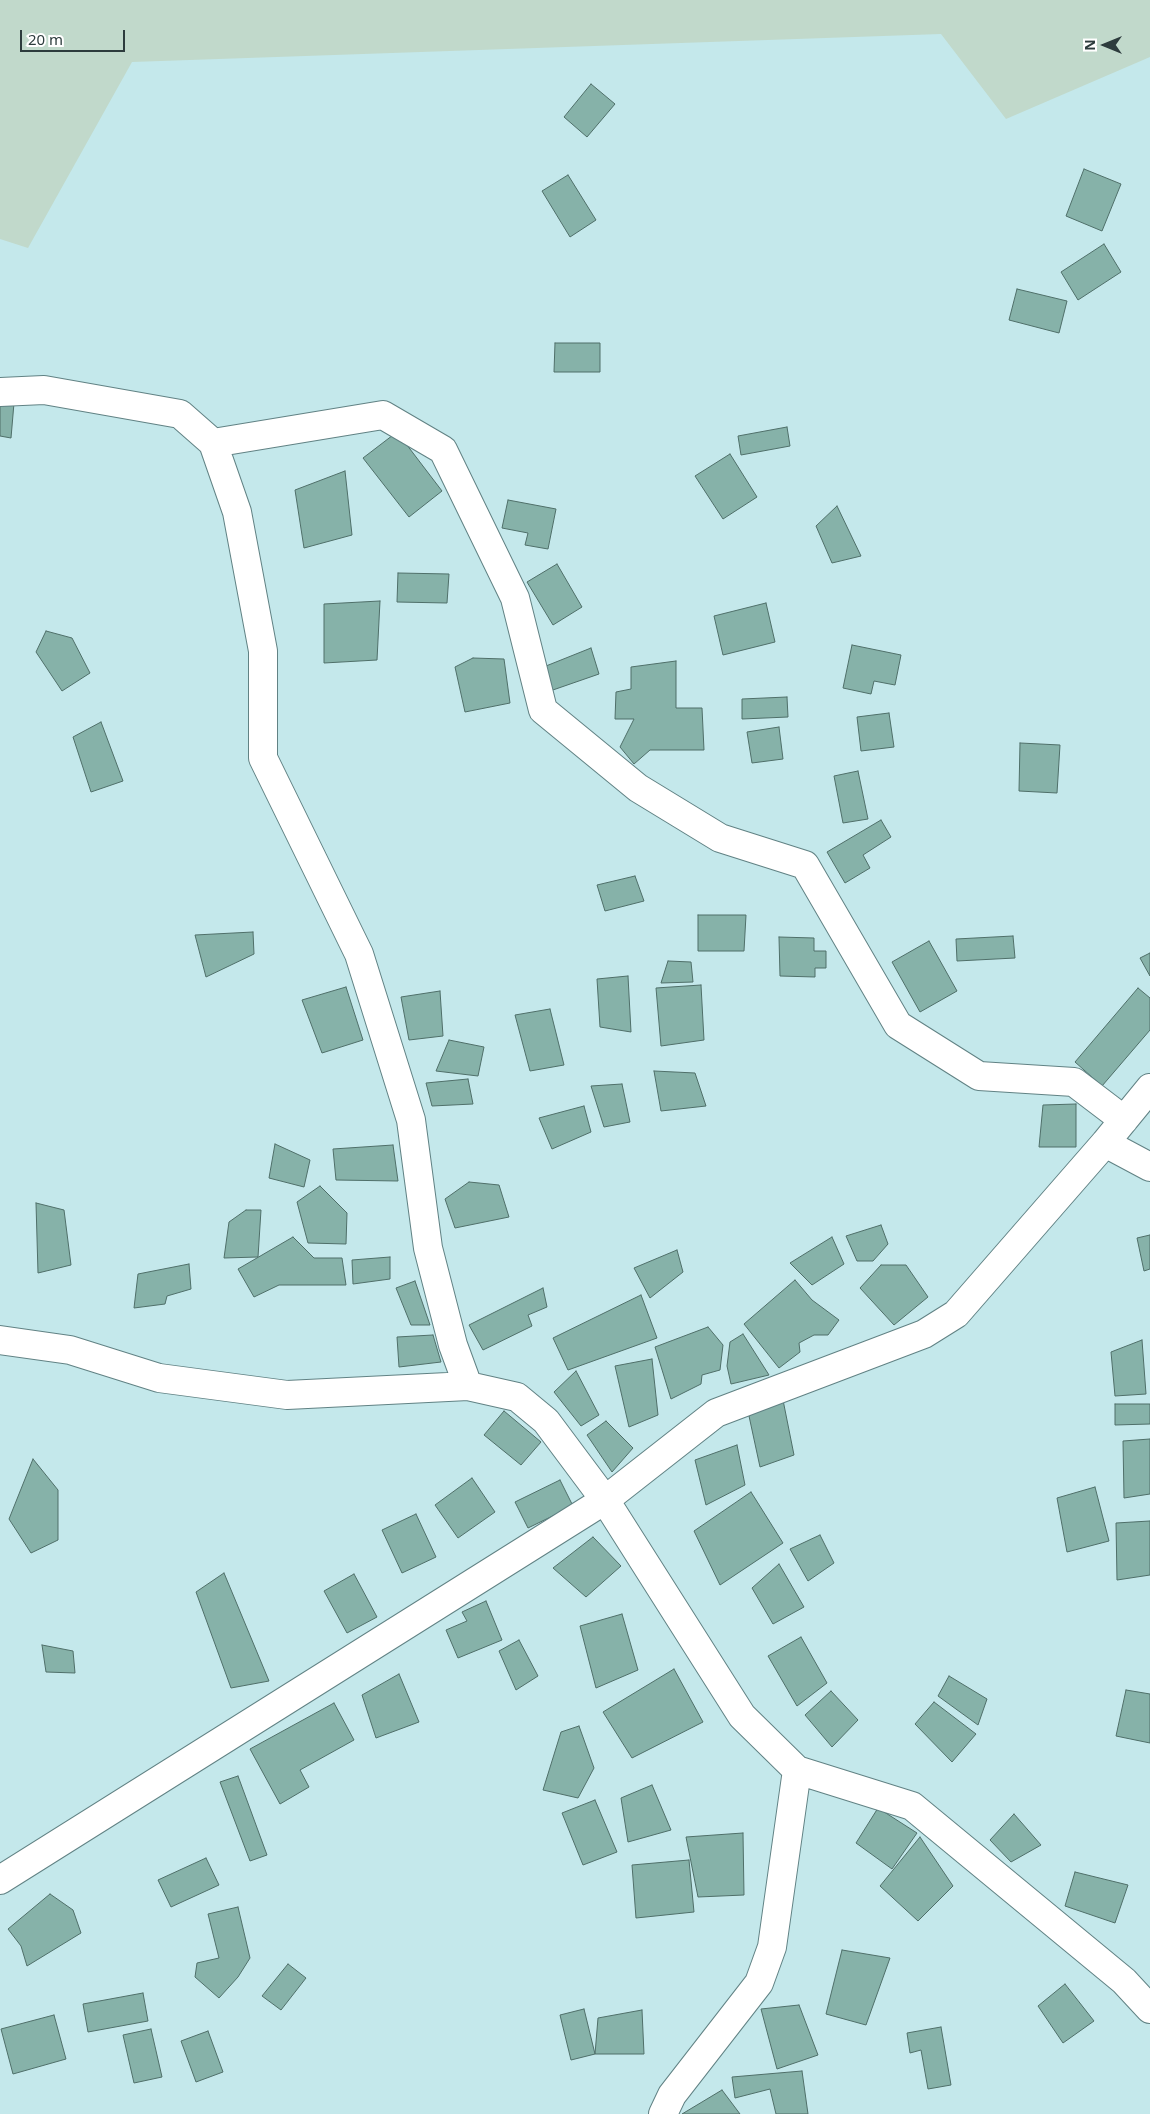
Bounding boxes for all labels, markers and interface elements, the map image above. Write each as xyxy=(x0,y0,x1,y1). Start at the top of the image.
scale bar xyxy=(22,20,128,52)
north arrow xyxy=(1080,20,1130,70)
text: 20 m xyxy=(28,29,63,49)
text: N xyxy=(1080,39,1099,51)

